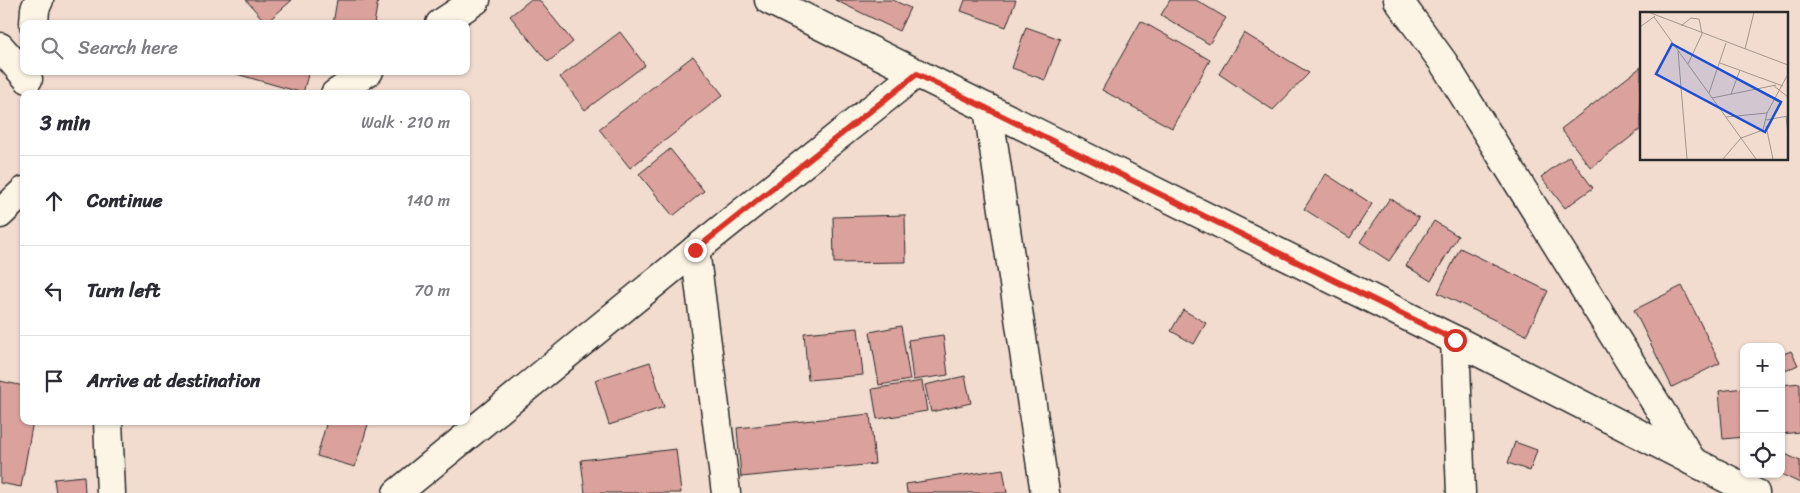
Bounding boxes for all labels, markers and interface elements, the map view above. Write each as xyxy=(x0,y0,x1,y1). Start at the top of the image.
inset map xyxy=(1640,12,1788,160)
search box xyxy=(20,20,470,75)
text: Search here xyxy=(78,31,178,64)
icon: search xyxy=(38,34,66,62)
text: 3 min xyxy=(40,104,90,142)
text: Walk · 210 m xyxy=(361,108,450,137)
text: Continue xyxy=(87,184,163,217)
text: 140 m xyxy=(407,186,450,215)
icon: ahead xyxy=(40,187,68,215)
route end xyxy=(684,239,707,262)
text: Turn left xyxy=(87,274,160,307)
text: 70 m xyxy=(414,276,450,305)
icon: left xyxy=(40,277,68,305)
route start xyxy=(1444,329,1467,352)
map controls xyxy=(1740,343,1785,478)
button: + xyxy=(1740,343,1785,388)
text: Arrive at destination xyxy=(87,364,260,397)
icon: arrive xyxy=(40,367,68,395)
button: − xyxy=(1740,388,1785,433)
button: locate xyxy=(1740,433,1785,478)

